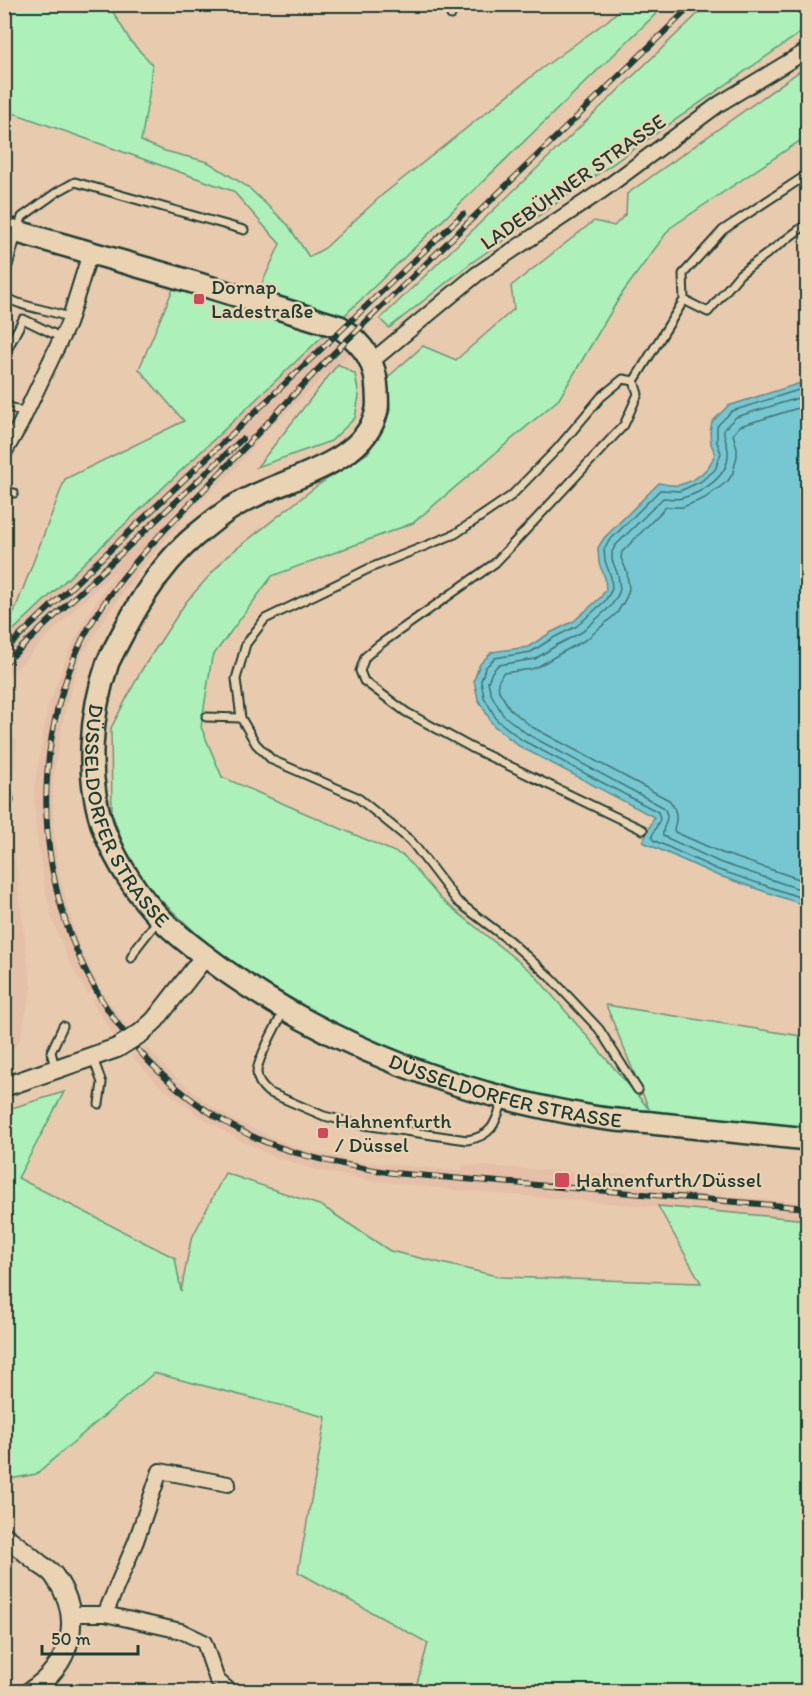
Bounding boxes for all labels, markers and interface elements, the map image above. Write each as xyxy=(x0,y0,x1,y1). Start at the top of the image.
street label: LADEBÜHNER STRASSE xyxy=(475,108,670,255)
place label: Dornap Ladestraße xyxy=(211,274,313,323)
marker: Dornap Ladestraße xyxy=(192,292,206,306)
street label: DÜSSELDORFER STRASSE xyxy=(80,702,175,932)
street label: DÜSSELDORFER STRASSE xyxy=(385,1048,623,1133)
place label: Hahnenfurth / Düssel xyxy=(335,1108,452,1157)
marker: Hahnenfurth / Düssel xyxy=(316,1126,330,1140)
place label: Hahnenfurth/Düssel xyxy=(576,1167,762,1192)
marker: Hahnenfurth/Düssel xyxy=(553,1171,571,1189)
scale bar xyxy=(42,1618,138,1656)
text: 50 m xyxy=(51,1628,91,1650)

